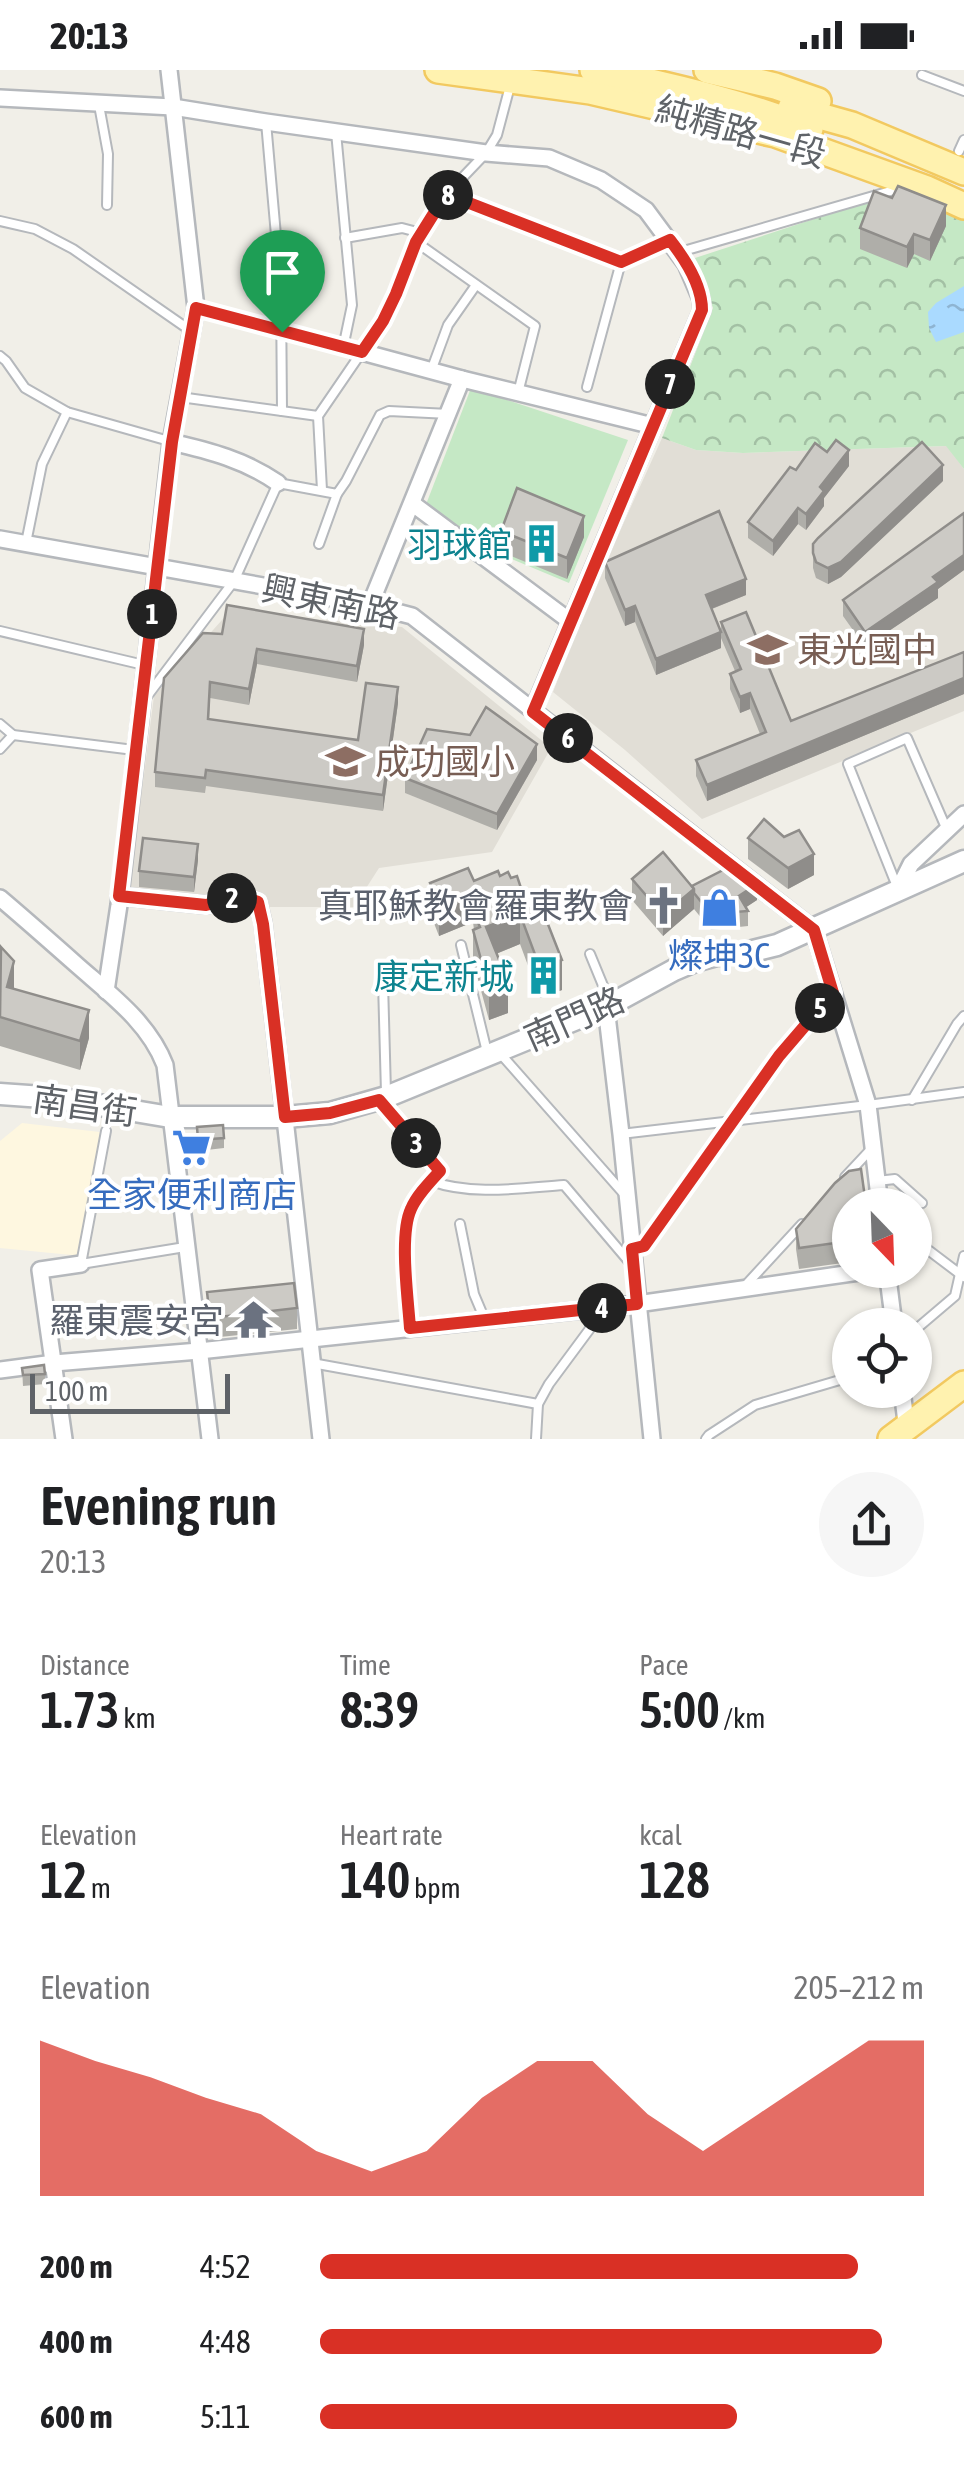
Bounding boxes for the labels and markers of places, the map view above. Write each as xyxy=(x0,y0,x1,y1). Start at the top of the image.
pin: 8 xyxy=(423,170,473,220)
pin xyxy=(240,230,325,333)
pin: 7 xyxy=(645,359,695,409)
building icon: 羽球館 xyxy=(521,523,563,565)
place label: 羽球館 xyxy=(407,524,512,564)
pin: 1 xyxy=(127,589,177,639)
school or university icon: 東光國中 xyxy=(746,628,788,670)
place label: 東光國中 xyxy=(797,629,937,669)
pin: 6 xyxy=(543,713,593,763)
school or university icon: 成功國小 xyxy=(324,740,366,782)
place label: 成功國小 xyxy=(375,741,515,781)
pin: 2 xyxy=(207,873,257,923)
church icon: 真耶穌教會羅東教會 xyxy=(642,884,684,926)
place label: 真耶穌教會羅東教會 xyxy=(318,885,633,925)
shop icon: 燦坤3C xyxy=(698,887,740,929)
place label: 燦坤3C xyxy=(668,935,770,975)
building icon: 康定新城 xyxy=(523,955,565,997)
place label: 康定新城 xyxy=(374,956,514,996)
pin: 5 xyxy=(795,983,845,1033)
pin: 3 xyxy=(391,1118,441,1168)
supermarket icon: 全家便利商店 xyxy=(171,1126,213,1168)
place label: 全家便利商店 xyxy=(87,1174,297,1214)
pin: 4 xyxy=(577,1283,627,1333)
temple icon: 羅東震安宮 xyxy=(233,1299,275,1341)
place label: 羅東震安宮 xyxy=(49,1300,224,1340)

